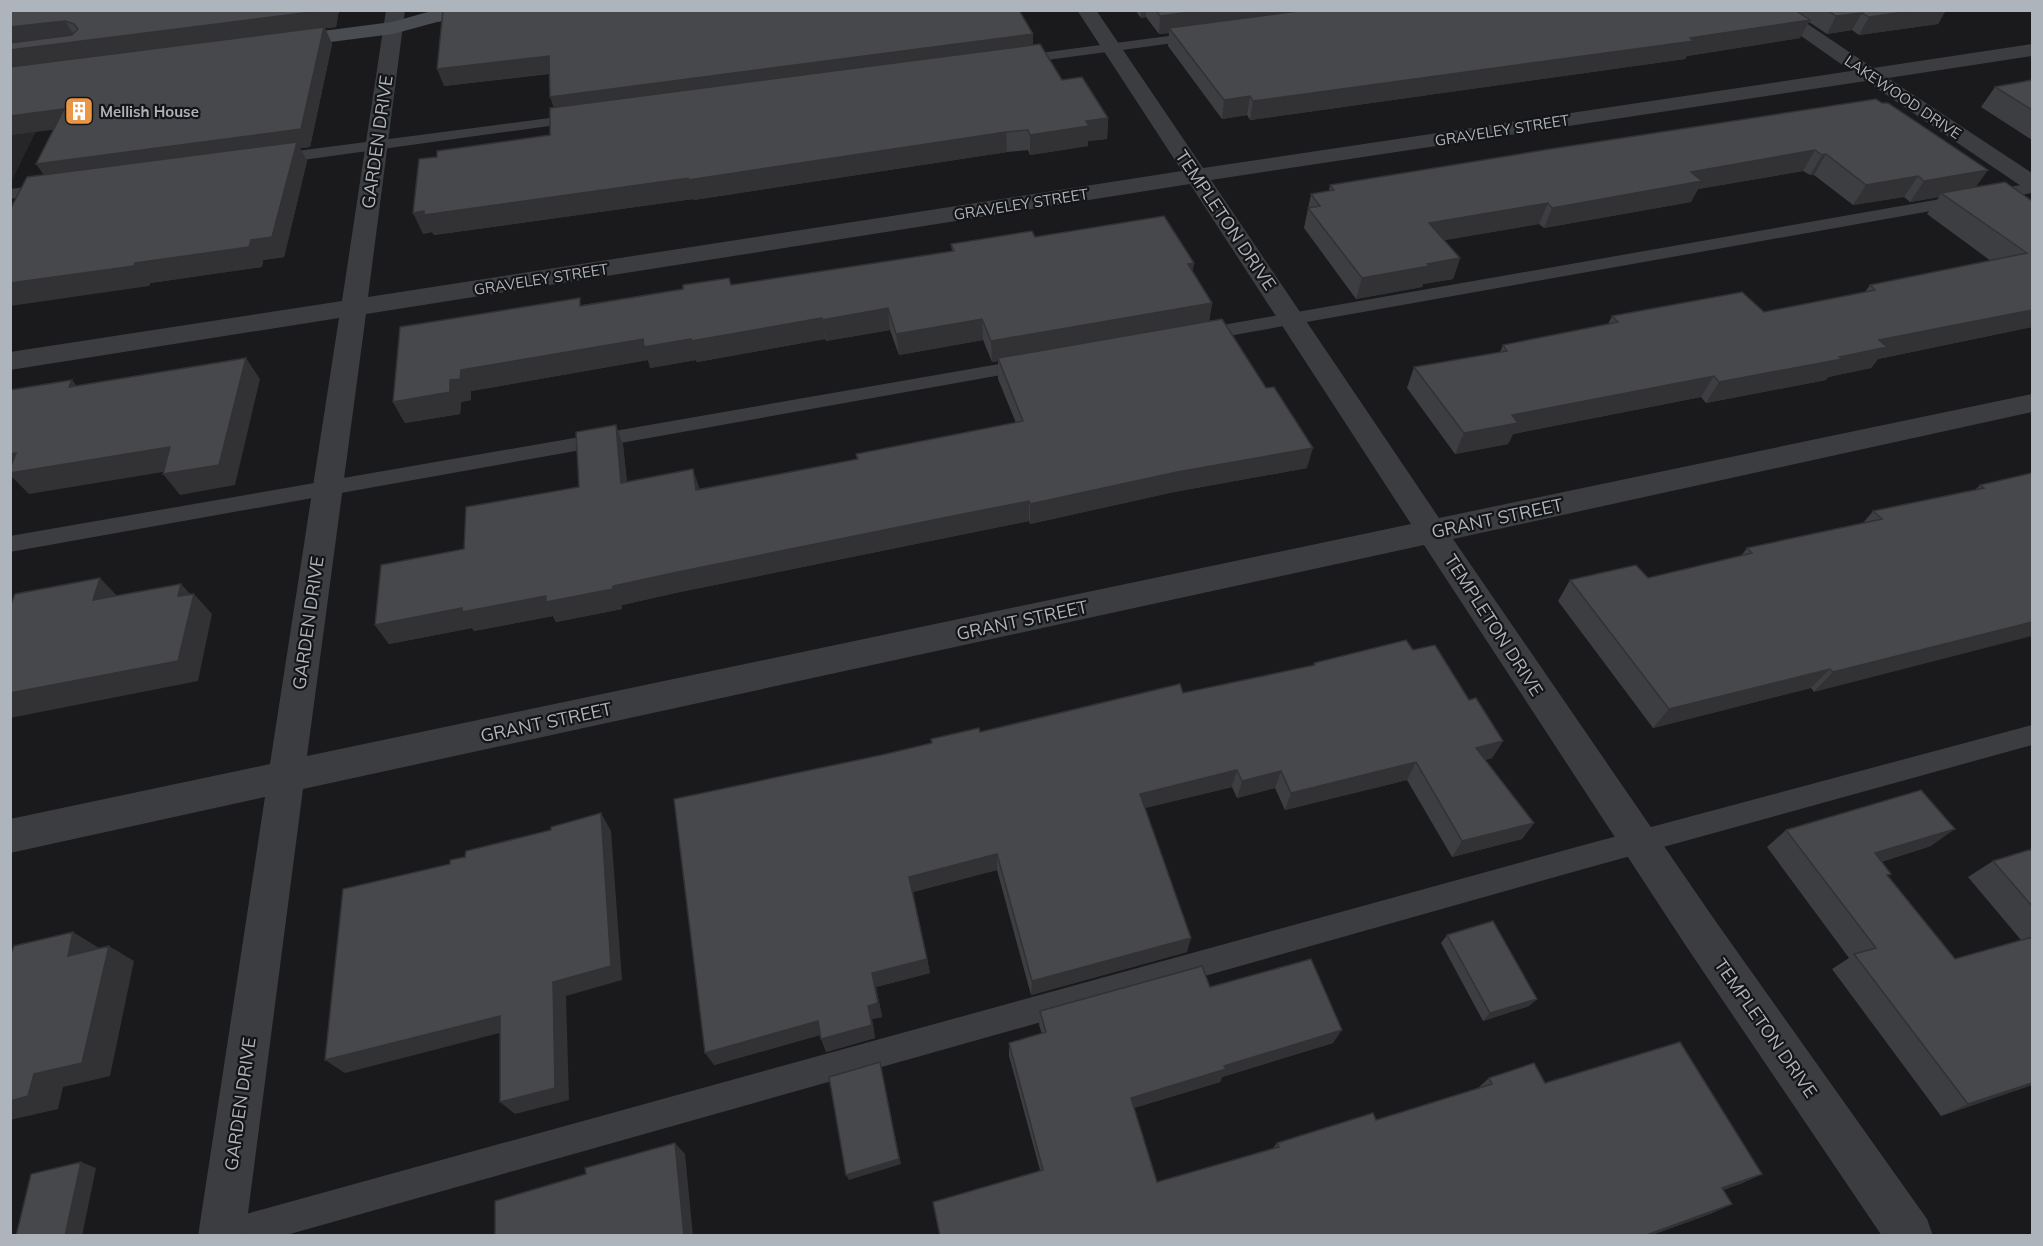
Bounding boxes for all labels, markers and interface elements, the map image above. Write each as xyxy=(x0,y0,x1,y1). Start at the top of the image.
street label: LAKEWOOD DRIVE xyxy=(1841,51,1965,143)
street label: GARDEN DRIVE xyxy=(356,74,398,210)
building icon: Mellish House xyxy=(63,95,95,127)
place label: Mellish House xyxy=(100,102,199,121)
street label: GRAVELEY STREET xyxy=(1434,110,1570,150)
street label: TEMPLETON DRIVE xyxy=(1170,145,1282,295)
street label: GRAVELEY STREET xyxy=(953,184,1089,224)
street label: GRAVELEY STREET xyxy=(473,259,609,299)
street label: GRANT STREET xyxy=(1429,493,1565,543)
street label: TEMPLETON DRIVE xyxy=(1440,550,1548,700)
street label: GARDEN DRIVE xyxy=(287,555,329,691)
street label: GRANT STREET xyxy=(954,595,1090,645)
street label: GRANT STREET xyxy=(478,697,614,747)
street label: TEMPLETON DRIVE xyxy=(1709,954,1823,1102)
street label: GARDEN DRIVE xyxy=(219,1036,261,1172)

